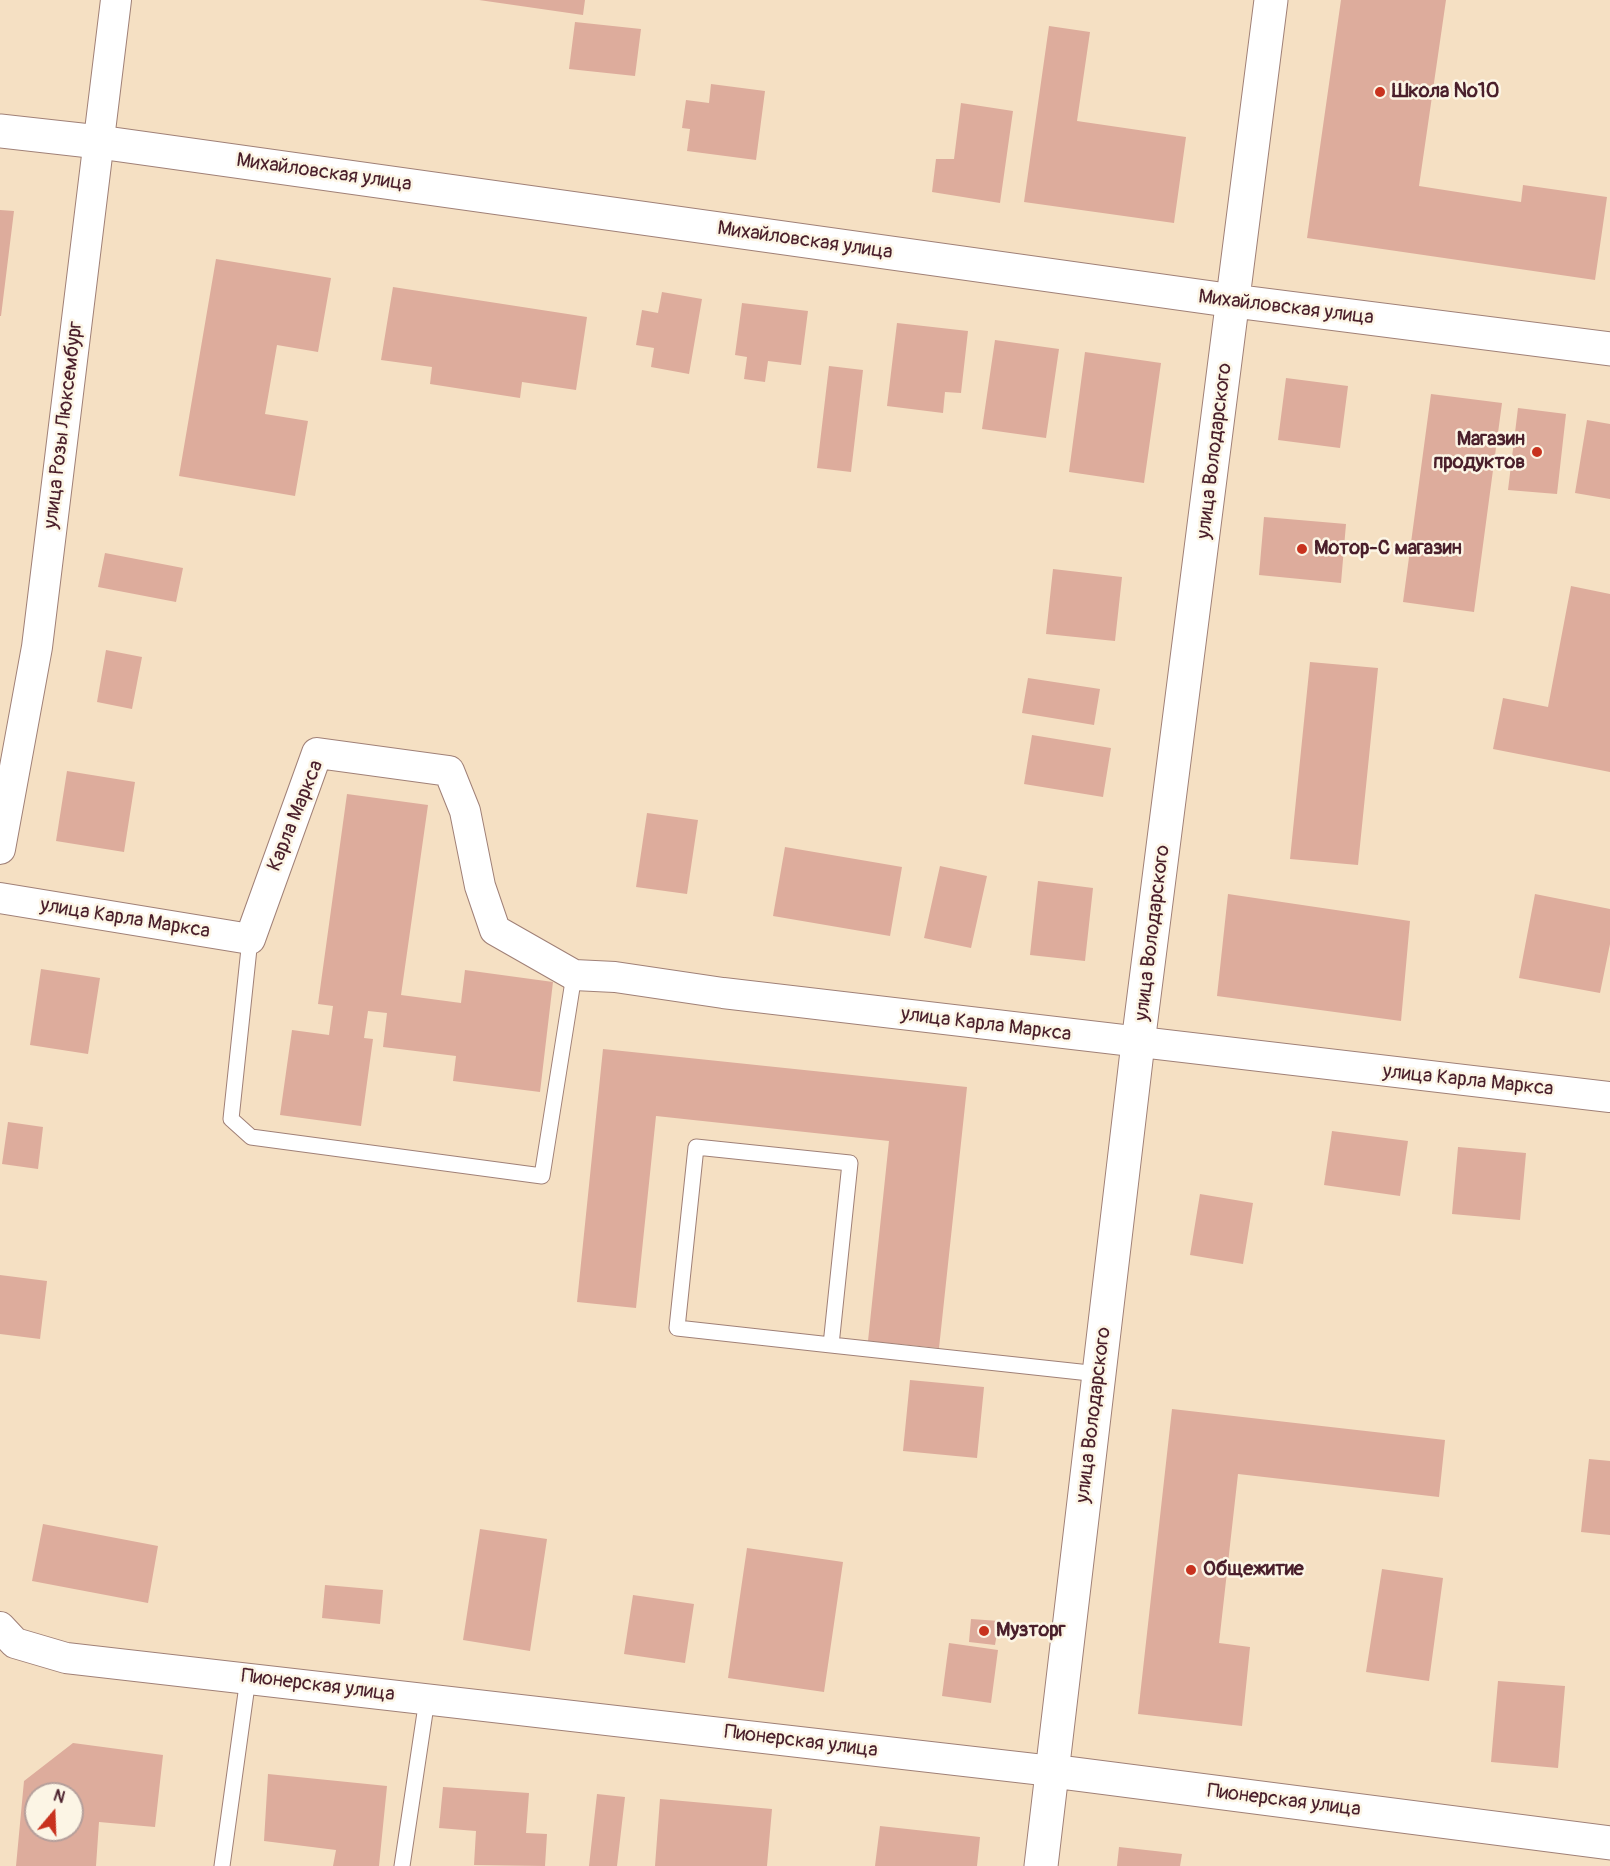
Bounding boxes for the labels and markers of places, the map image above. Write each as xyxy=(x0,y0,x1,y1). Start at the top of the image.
place label: Школа №10 xyxy=(1392,80,1499,104)
marker: Школа №10 xyxy=(1373,85,1387,99)
place label: Магазин продуктов xyxy=(1433,428,1525,475)
marker: Магазин продуктов xyxy=(1530,445,1544,459)
place label: Мотор-С магазин xyxy=(1314,537,1462,561)
marker: Мотор-С магазин xyxy=(1295,542,1309,556)
place label: Общежитие xyxy=(1203,1558,1304,1582)
marker: Общежитие xyxy=(1184,1563,1198,1577)
place label: Музторг xyxy=(996,1619,1066,1643)
marker: Музторг xyxy=(977,1624,991,1638)

